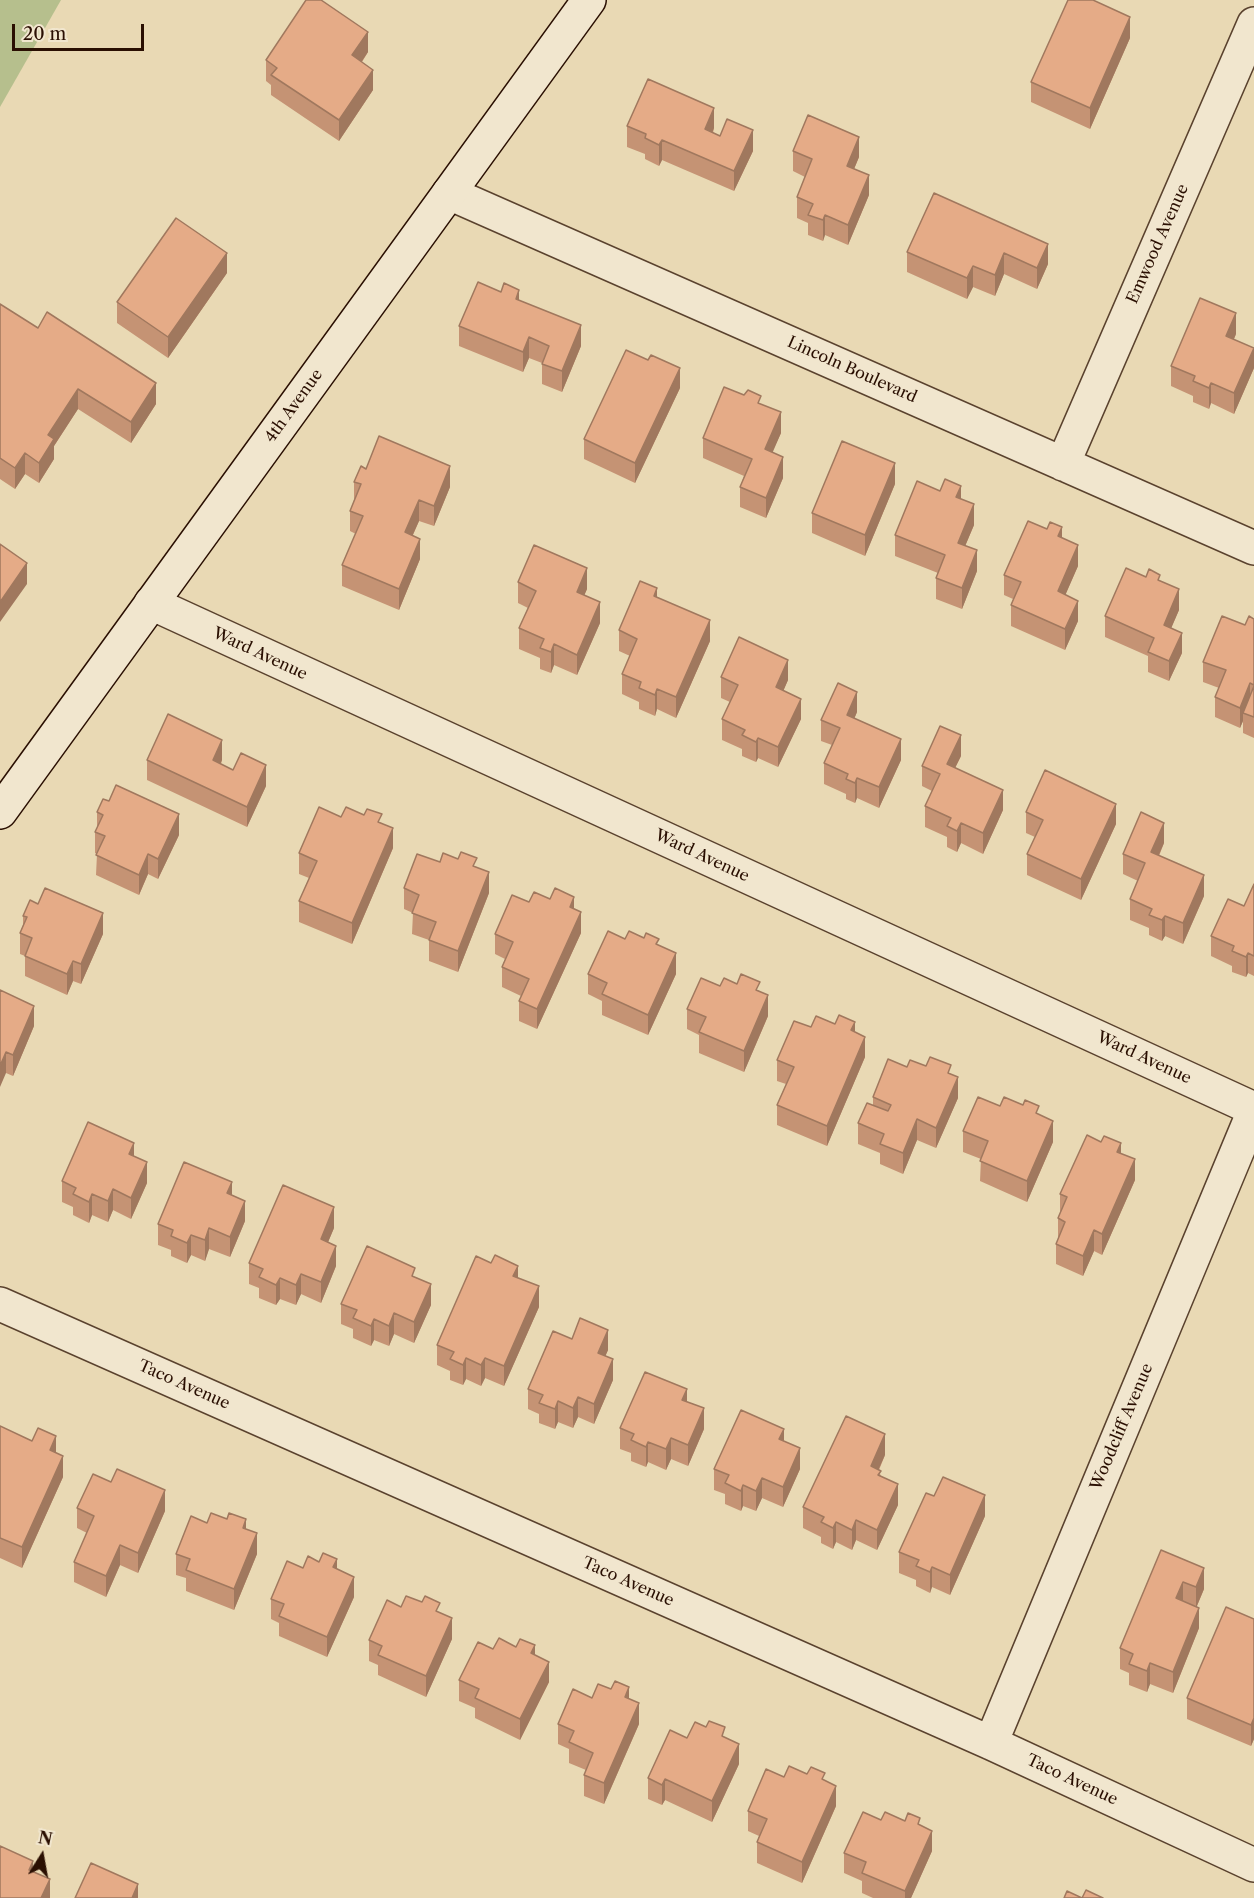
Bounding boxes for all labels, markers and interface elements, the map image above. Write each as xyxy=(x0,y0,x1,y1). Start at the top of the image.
scale bar xyxy=(15,12,147,50)
text: 20 m xyxy=(23,23,66,45)
street label: Emwood Avenue xyxy=(1123,181,1193,307)
street label: Lincoln Boulevard xyxy=(784,333,920,407)
street label: 4th Avenue xyxy=(261,366,327,446)
street label: Ward Avenue xyxy=(210,624,310,684)
street label: Ward Avenue xyxy=(652,826,752,886)
street label: Ward Avenue xyxy=(1094,1028,1194,1088)
street label: Taco Avenue xyxy=(135,1356,233,1414)
street label: Woodcliff Avenue xyxy=(1087,1361,1157,1493)
street label: Taco Avenue xyxy=(579,1553,677,1611)
street label: Taco Avenue xyxy=(1023,1751,1121,1809)
north arrow xyxy=(12,1826,72,1886)
text: N xyxy=(37,1827,54,1849)

